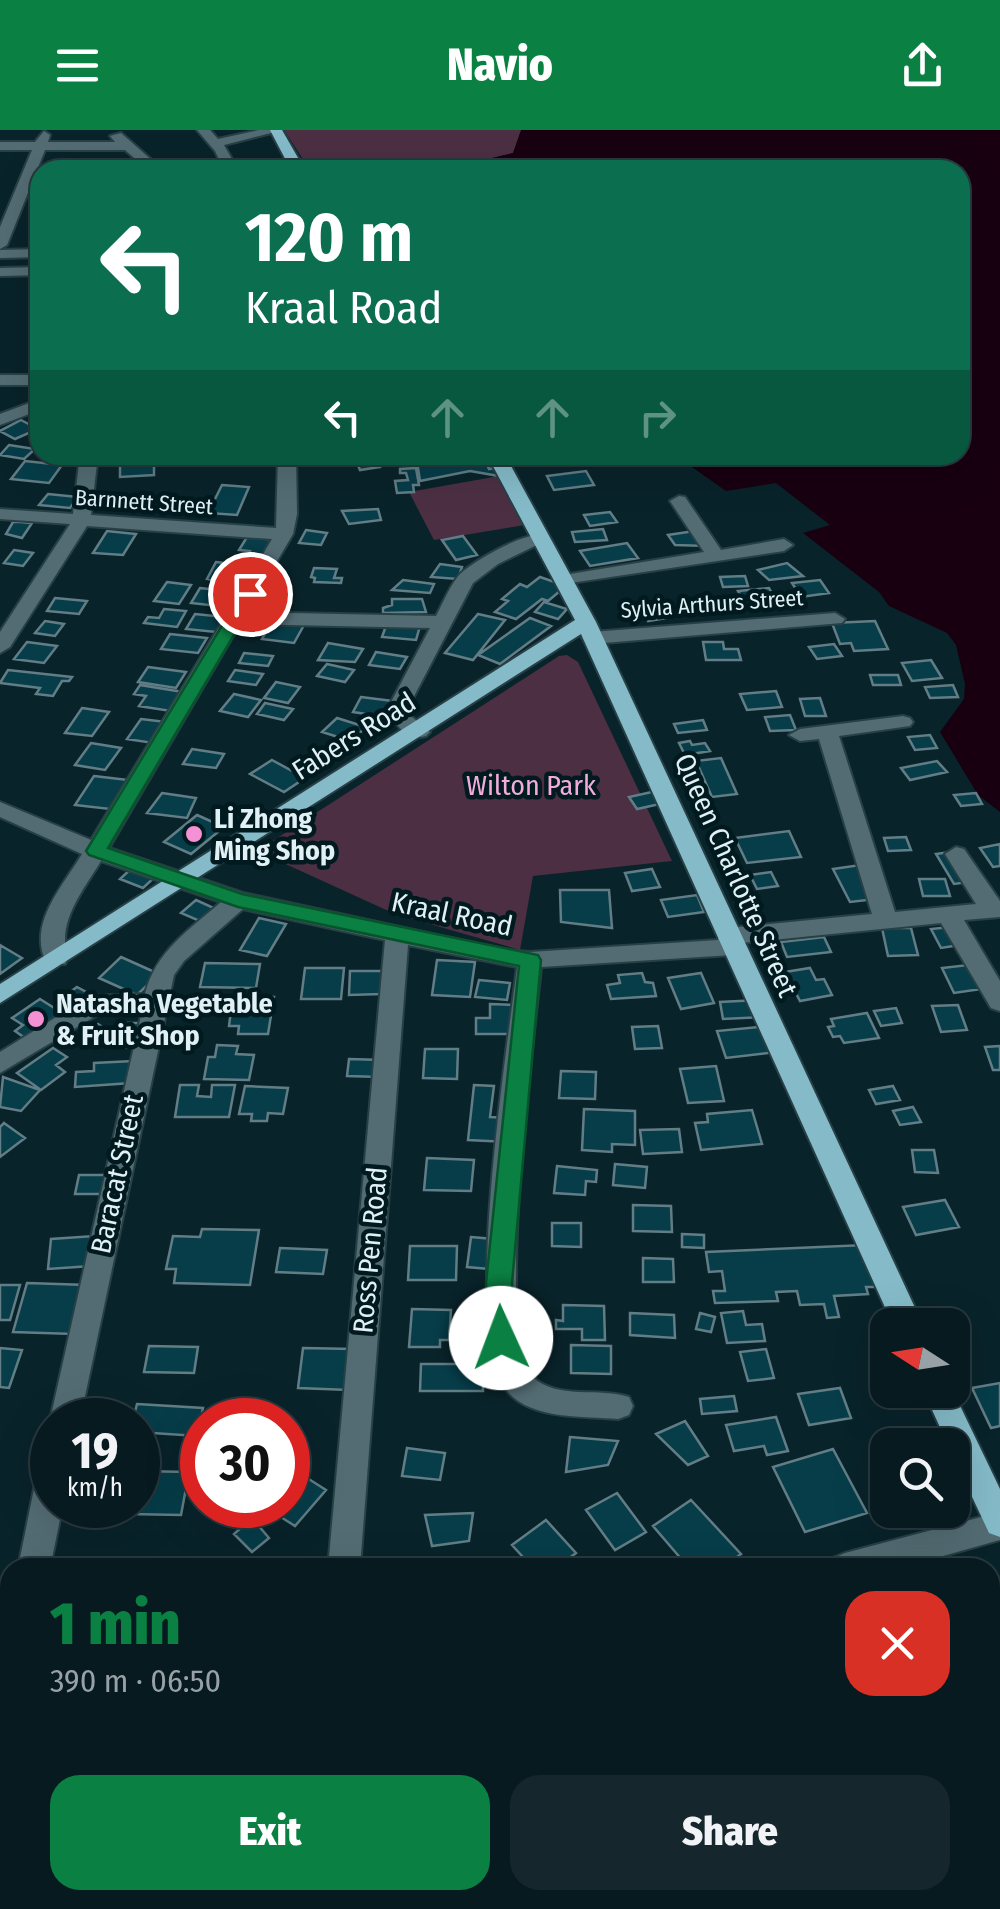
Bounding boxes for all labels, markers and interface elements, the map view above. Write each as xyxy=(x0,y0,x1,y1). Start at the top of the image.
icon: menu xyxy=(50,38,105,93)
text: Navio xyxy=(447,38,553,92)
icon: share xyxy=(895,38,950,93)
text: 120 m xyxy=(245,196,413,280)
icon: left xyxy=(80,200,210,330)
text: Kraal Road xyxy=(245,281,442,335)
icon: left xyxy=(315,390,370,445)
icon: ahead xyxy=(420,390,475,445)
icon: ahead xyxy=(525,390,580,445)
icon: right xyxy=(630,390,685,445)
street label: Barnnett Street xyxy=(74,484,215,520)
pin xyxy=(208,552,293,637)
icon: arrive xyxy=(223,567,278,622)
street label: Sylvia Arthurs Street xyxy=(620,584,805,624)
street label: Fabers Road xyxy=(286,685,422,787)
street label: Queen Charlotte Street xyxy=(668,748,805,1002)
park label: Wilton Park xyxy=(466,769,597,802)
place label: Li Zhong Ming Shop xyxy=(214,802,335,867)
marker: Li Zhong Ming Shop xyxy=(183,823,205,845)
street label: Kraal Road xyxy=(389,885,515,943)
place label: Natasha Vegetable & Fruit Shop xyxy=(56,987,273,1052)
marker: Natasha Vegetable & Fruit Shop xyxy=(25,1008,47,1030)
street label: Baracat Street xyxy=(84,1091,150,1257)
street label: Ross Pen Road xyxy=(346,1165,394,1335)
position arrow xyxy=(449,1286,553,1390)
north arrow xyxy=(870,1308,970,1408)
map controls xyxy=(870,1308,970,1528)
speed limit sign: 30 xyxy=(180,1398,310,1528)
text: 19 xyxy=(71,1421,118,1481)
button: search xyxy=(870,1428,970,1528)
text: km/h xyxy=(67,1473,123,1503)
text: 1 min xyxy=(50,1588,181,1660)
button: close xyxy=(845,1591,950,1696)
text: 390 m · 06:50 xyxy=(50,1662,221,1700)
button: Exit xyxy=(50,1775,490,1890)
button: Share xyxy=(510,1775,950,1890)

